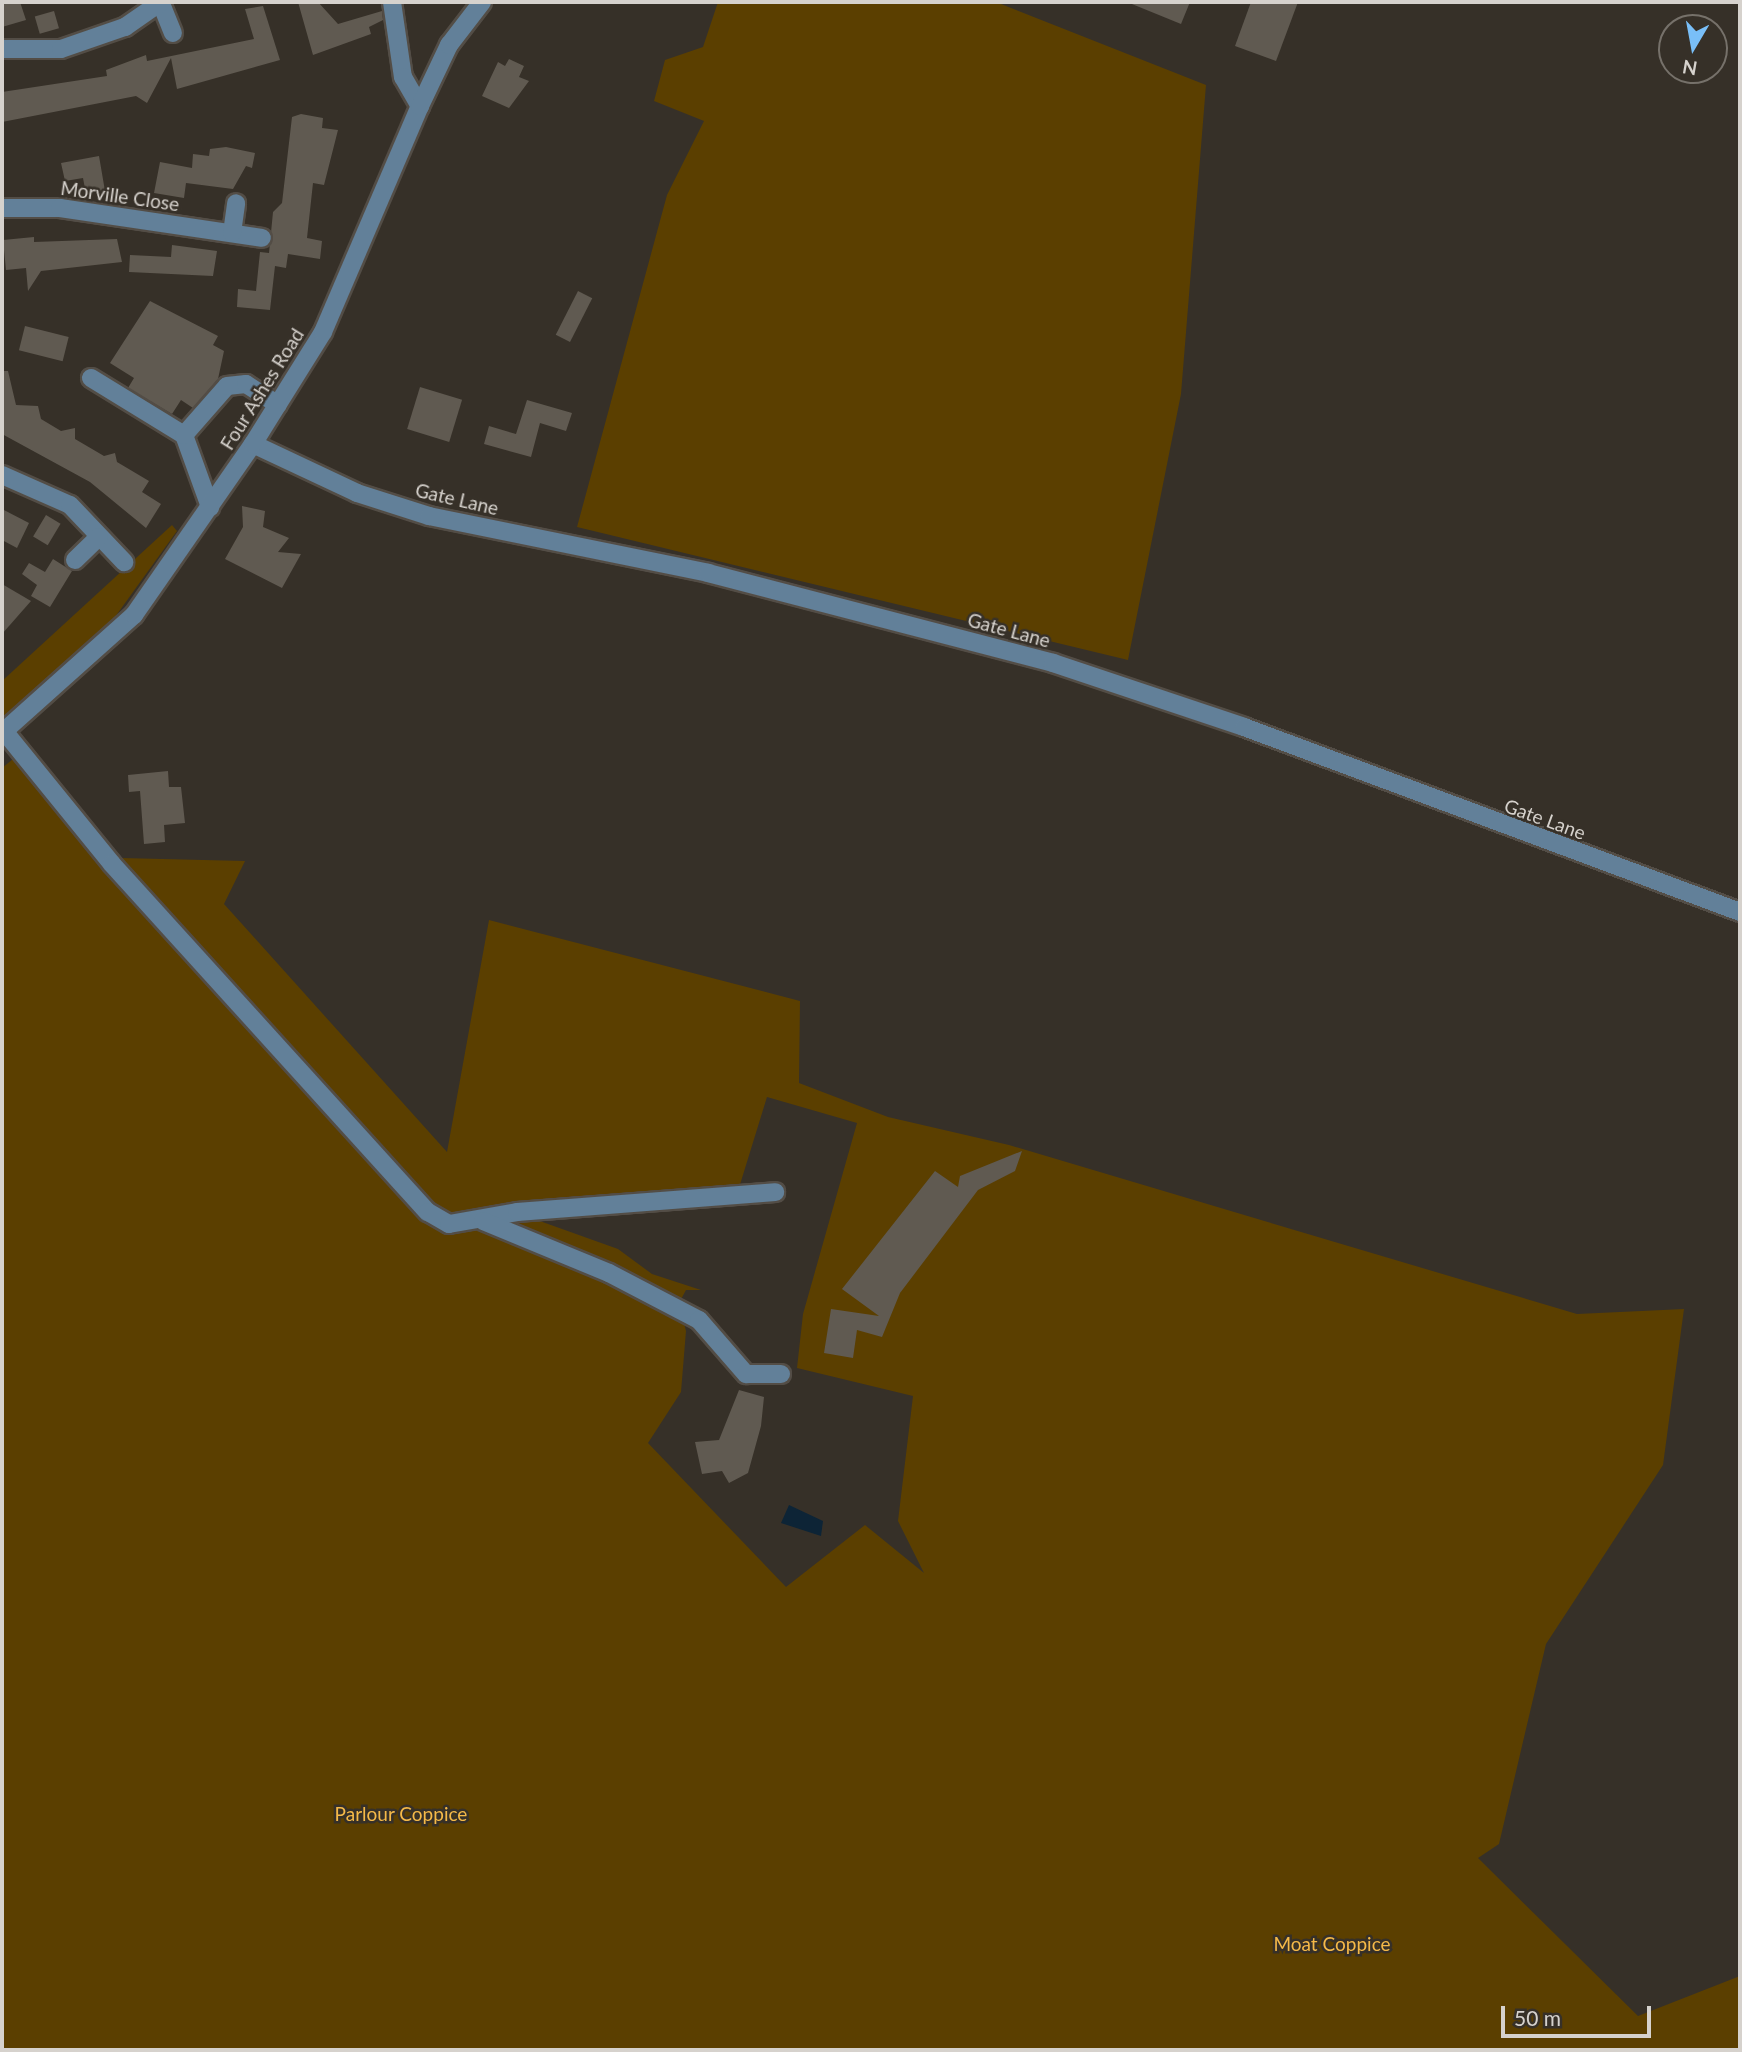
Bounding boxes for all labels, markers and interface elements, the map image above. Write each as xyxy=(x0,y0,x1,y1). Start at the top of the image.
north arrow xyxy=(1658,14,1728,84)
text: N xyxy=(1680,56,1699,81)
street label: Morville Close xyxy=(59,176,181,216)
street label: Four Ashes Road xyxy=(215,324,309,454)
street label: Gate Lane xyxy=(413,478,501,520)
street label: Gate Lane xyxy=(965,608,1053,652)
street label: Gate Lane xyxy=(1501,794,1589,844)
park label: Parlour Coppice xyxy=(334,1803,468,1825)
park label: Moat Coppice xyxy=(1273,1933,1391,1955)
scale bar xyxy=(1504,1993,1654,2037)
text: 50 m xyxy=(1514,2005,1561,2030)

